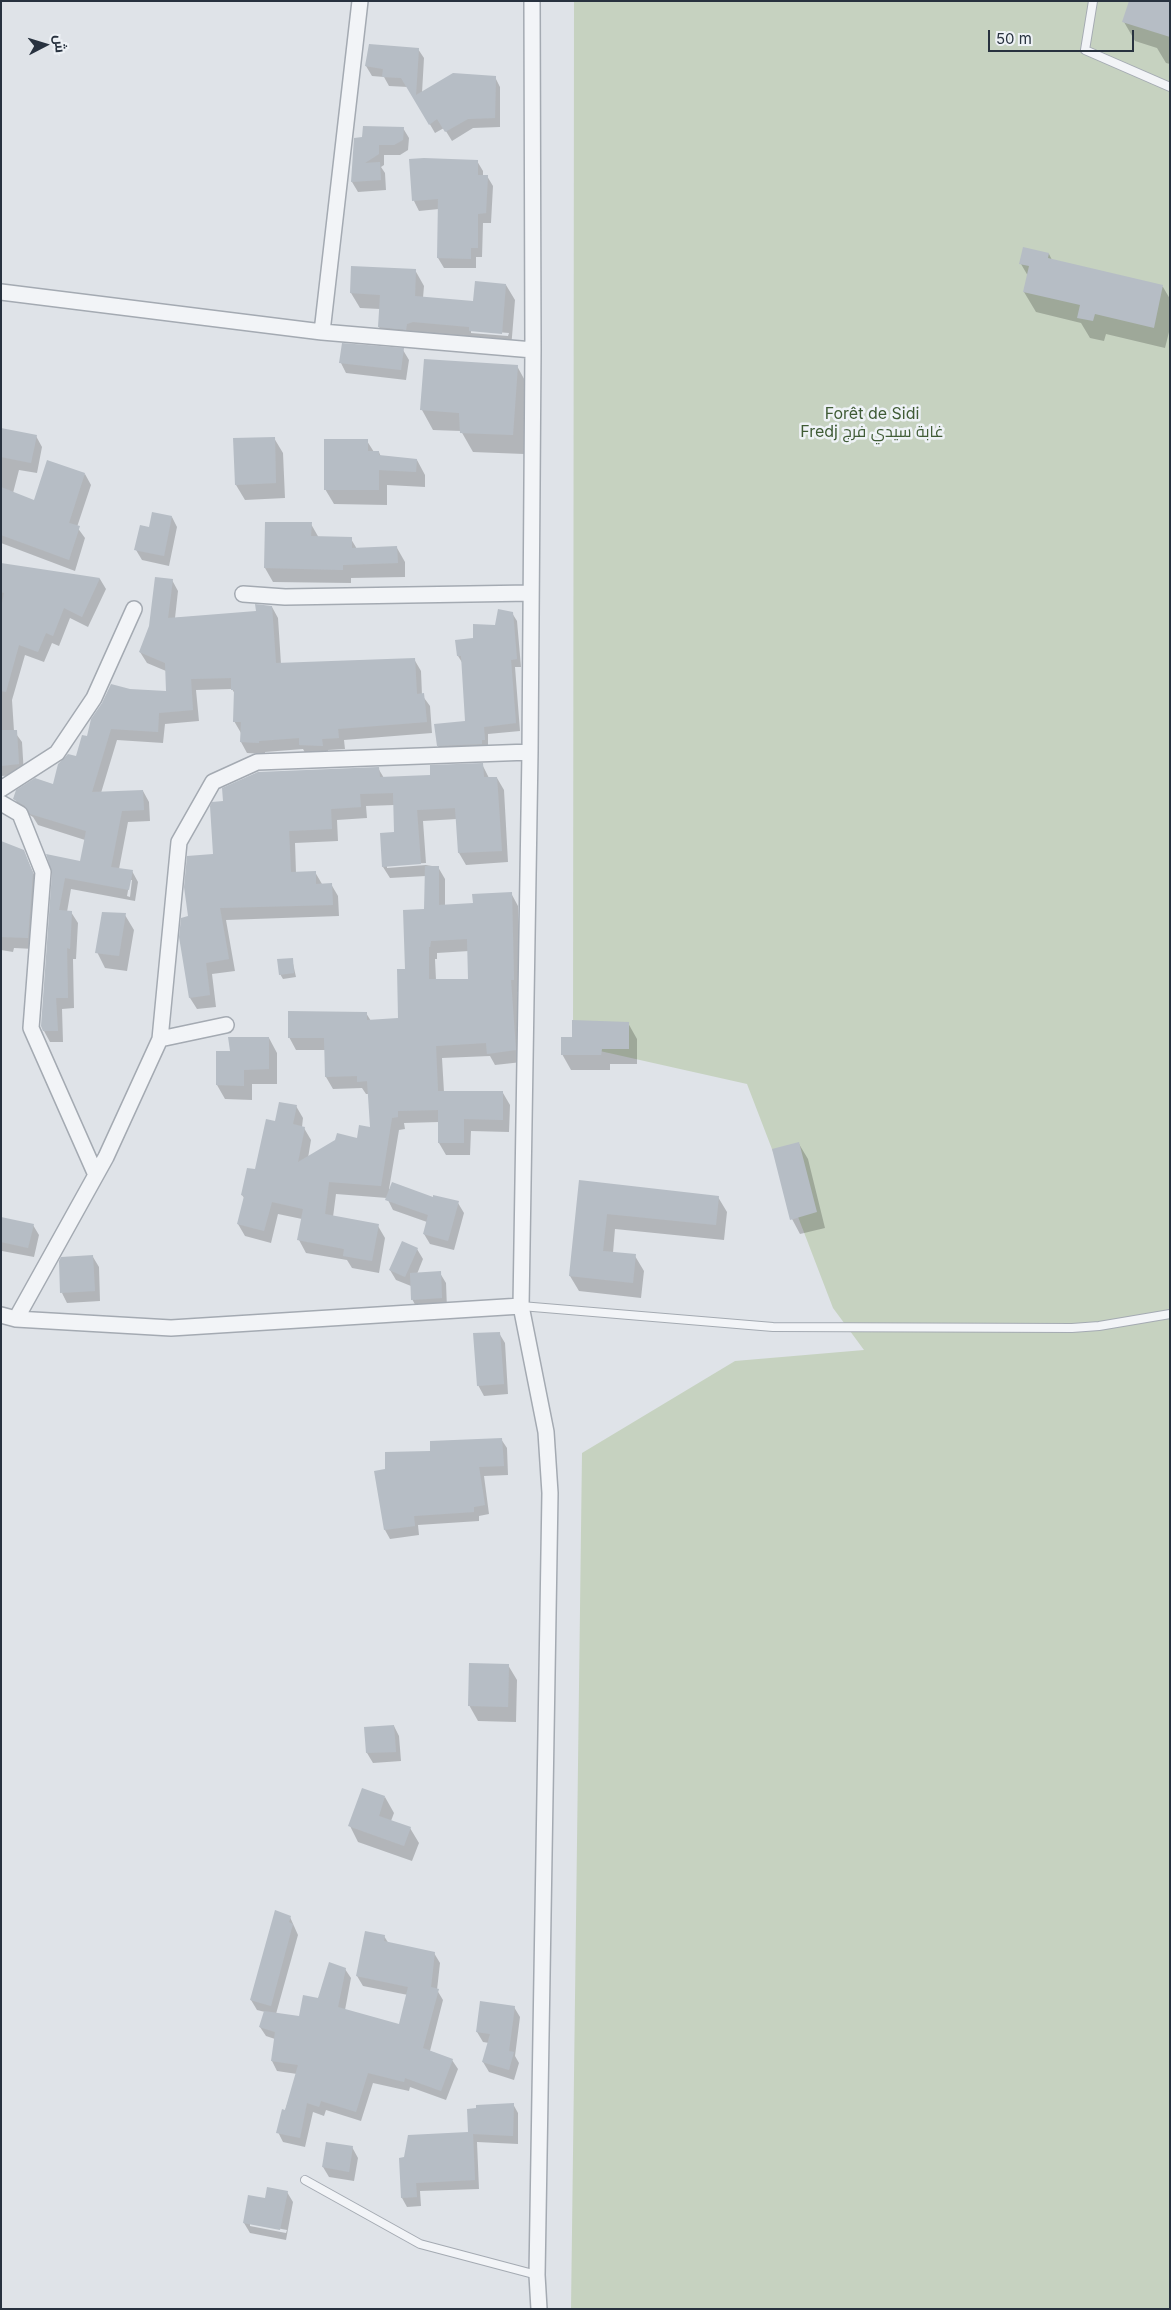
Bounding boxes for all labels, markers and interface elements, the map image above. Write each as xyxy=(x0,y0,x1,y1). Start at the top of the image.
north arrow xyxy=(20,20,70,70)
scale bar xyxy=(991,20,1137,52)
text: 50 m xyxy=(996,29,1032,48)
text: ش xyxy=(51,34,70,53)
park label: Forêt de Sidi Fredj غابة سيدي فرج xyxy=(800,404,944,442)

